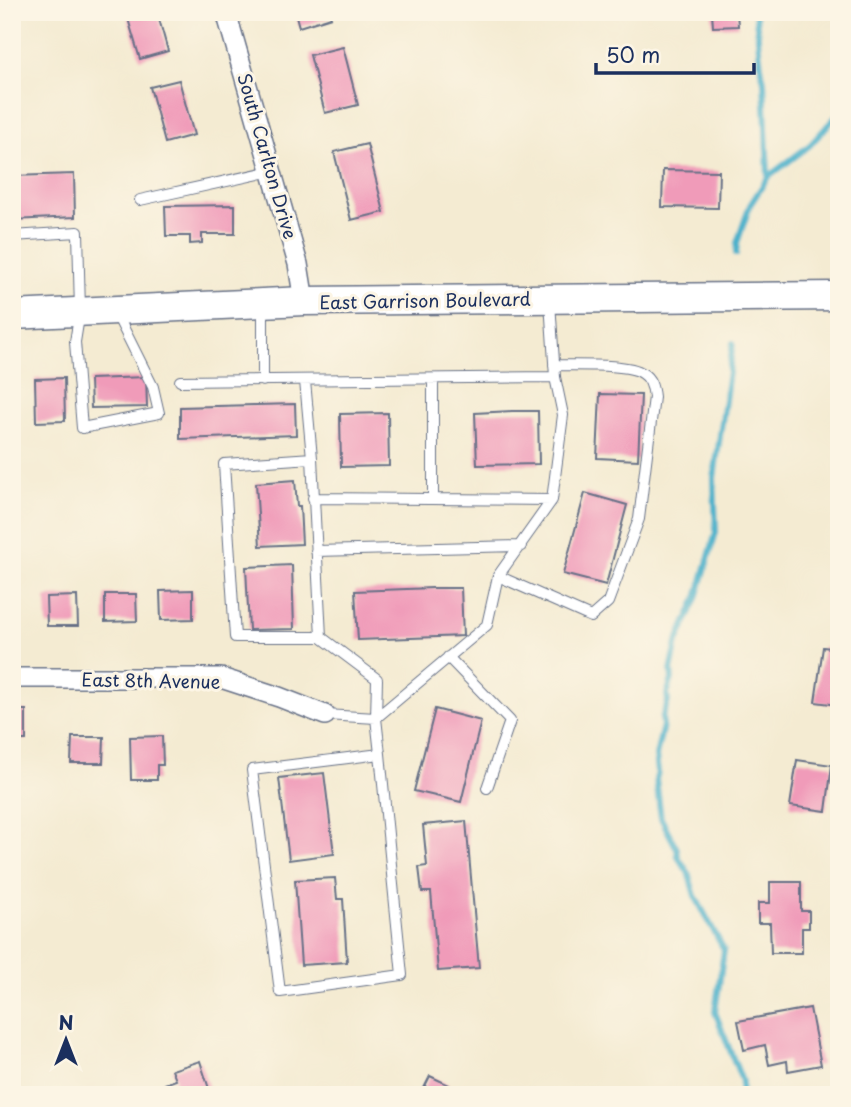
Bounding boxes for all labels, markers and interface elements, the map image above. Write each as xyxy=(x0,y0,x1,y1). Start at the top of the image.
scale bar xyxy=(596,32,753,76)
text: 50 m xyxy=(606,38,660,70)
street label: South Carlton Drive xyxy=(231,70,305,242)
street label: East Garrison Boulevard xyxy=(319,285,531,315)
street label: East 8th Avenue xyxy=(81,665,221,695)
north arrow xyxy=(32,1006,102,1076)
text: N xyxy=(58,1008,74,1036)

